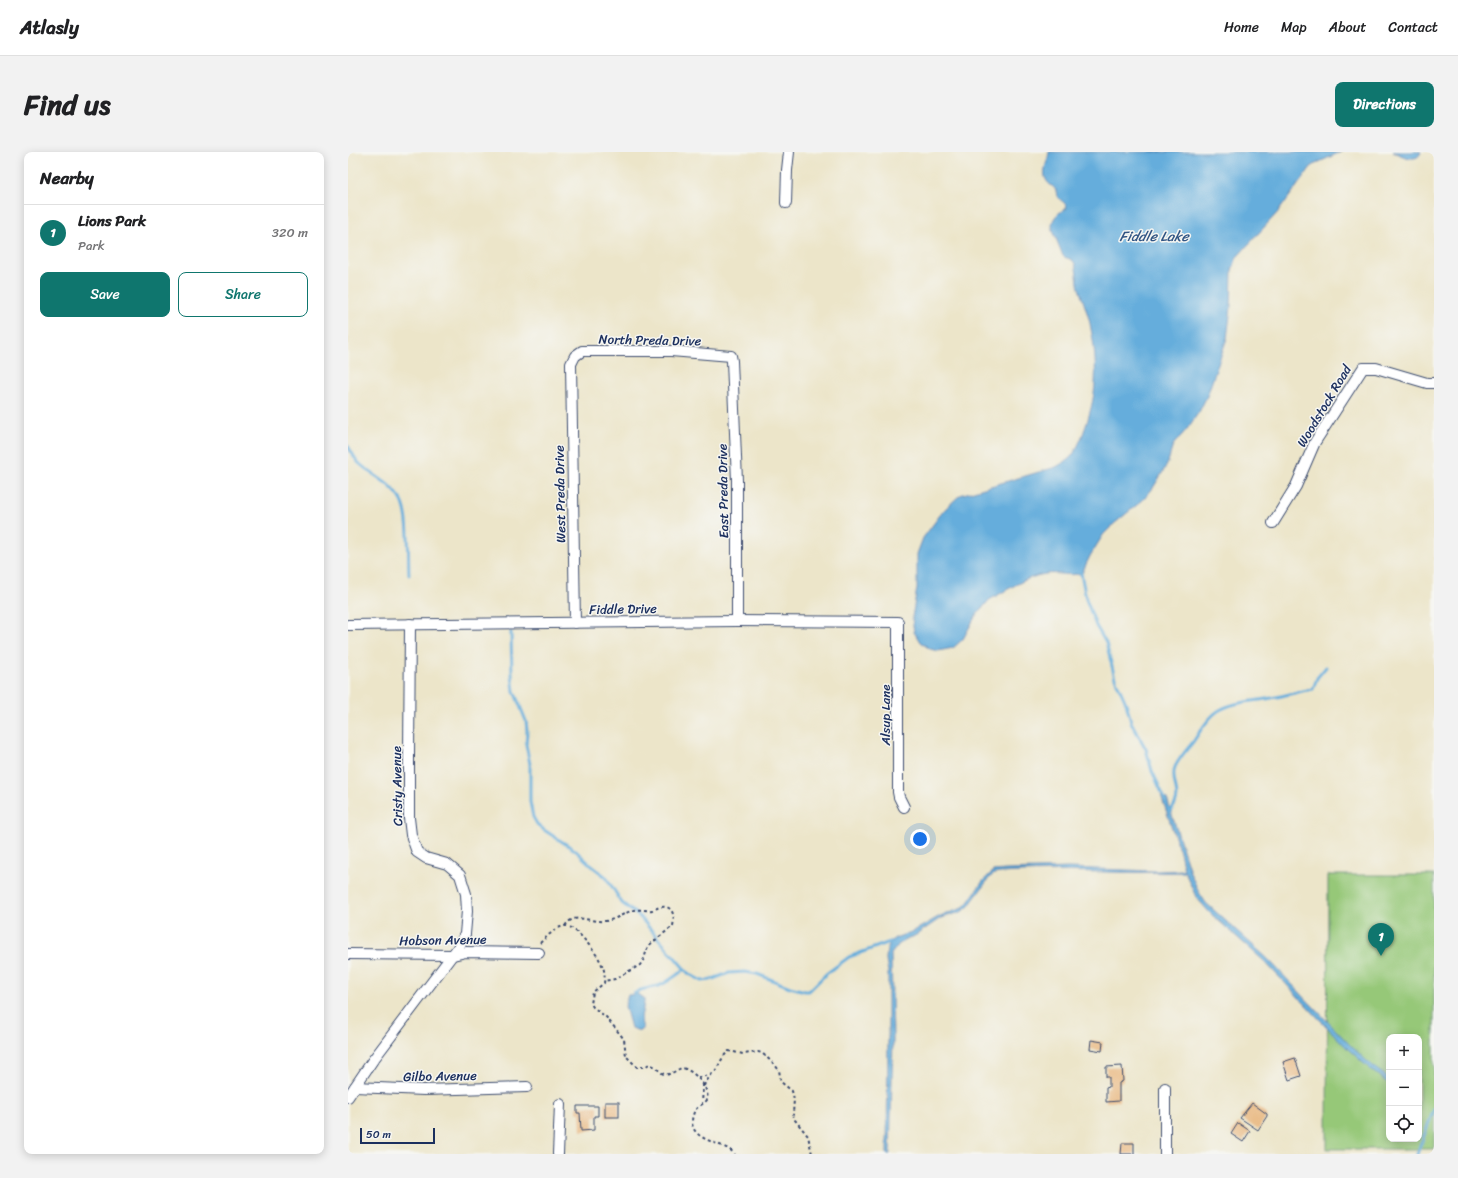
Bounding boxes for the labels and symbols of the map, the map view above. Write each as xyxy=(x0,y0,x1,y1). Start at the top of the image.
water label: Fiddle Lake xyxy=(1119,224,1190,249)
street label: North Preda Drive xyxy=(598,328,702,352)
street label: Woodstock Road xyxy=(1290,360,1358,452)
street label: East Preda Drive xyxy=(711,443,735,539)
street label: West Preda Drive xyxy=(548,445,572,543)
street label: Fiddle Drive xyxy=(589,597,657,621)
street label: Alsup Lane xyxy=(874,684,897,747)
street label: Cristy Avenue xyxy=(385,746,409,826)
your location xyxy=(910,829,930,849)
pin: 1 xyxy=(1368,923,1394,956)
street label: Hobson Avenue xyxy=(399,928,487,952)
street label: Gilbo Avenue xyxy=(403,1064,477,1088)
scale bar xyxy=(360,1126,435,1145)

